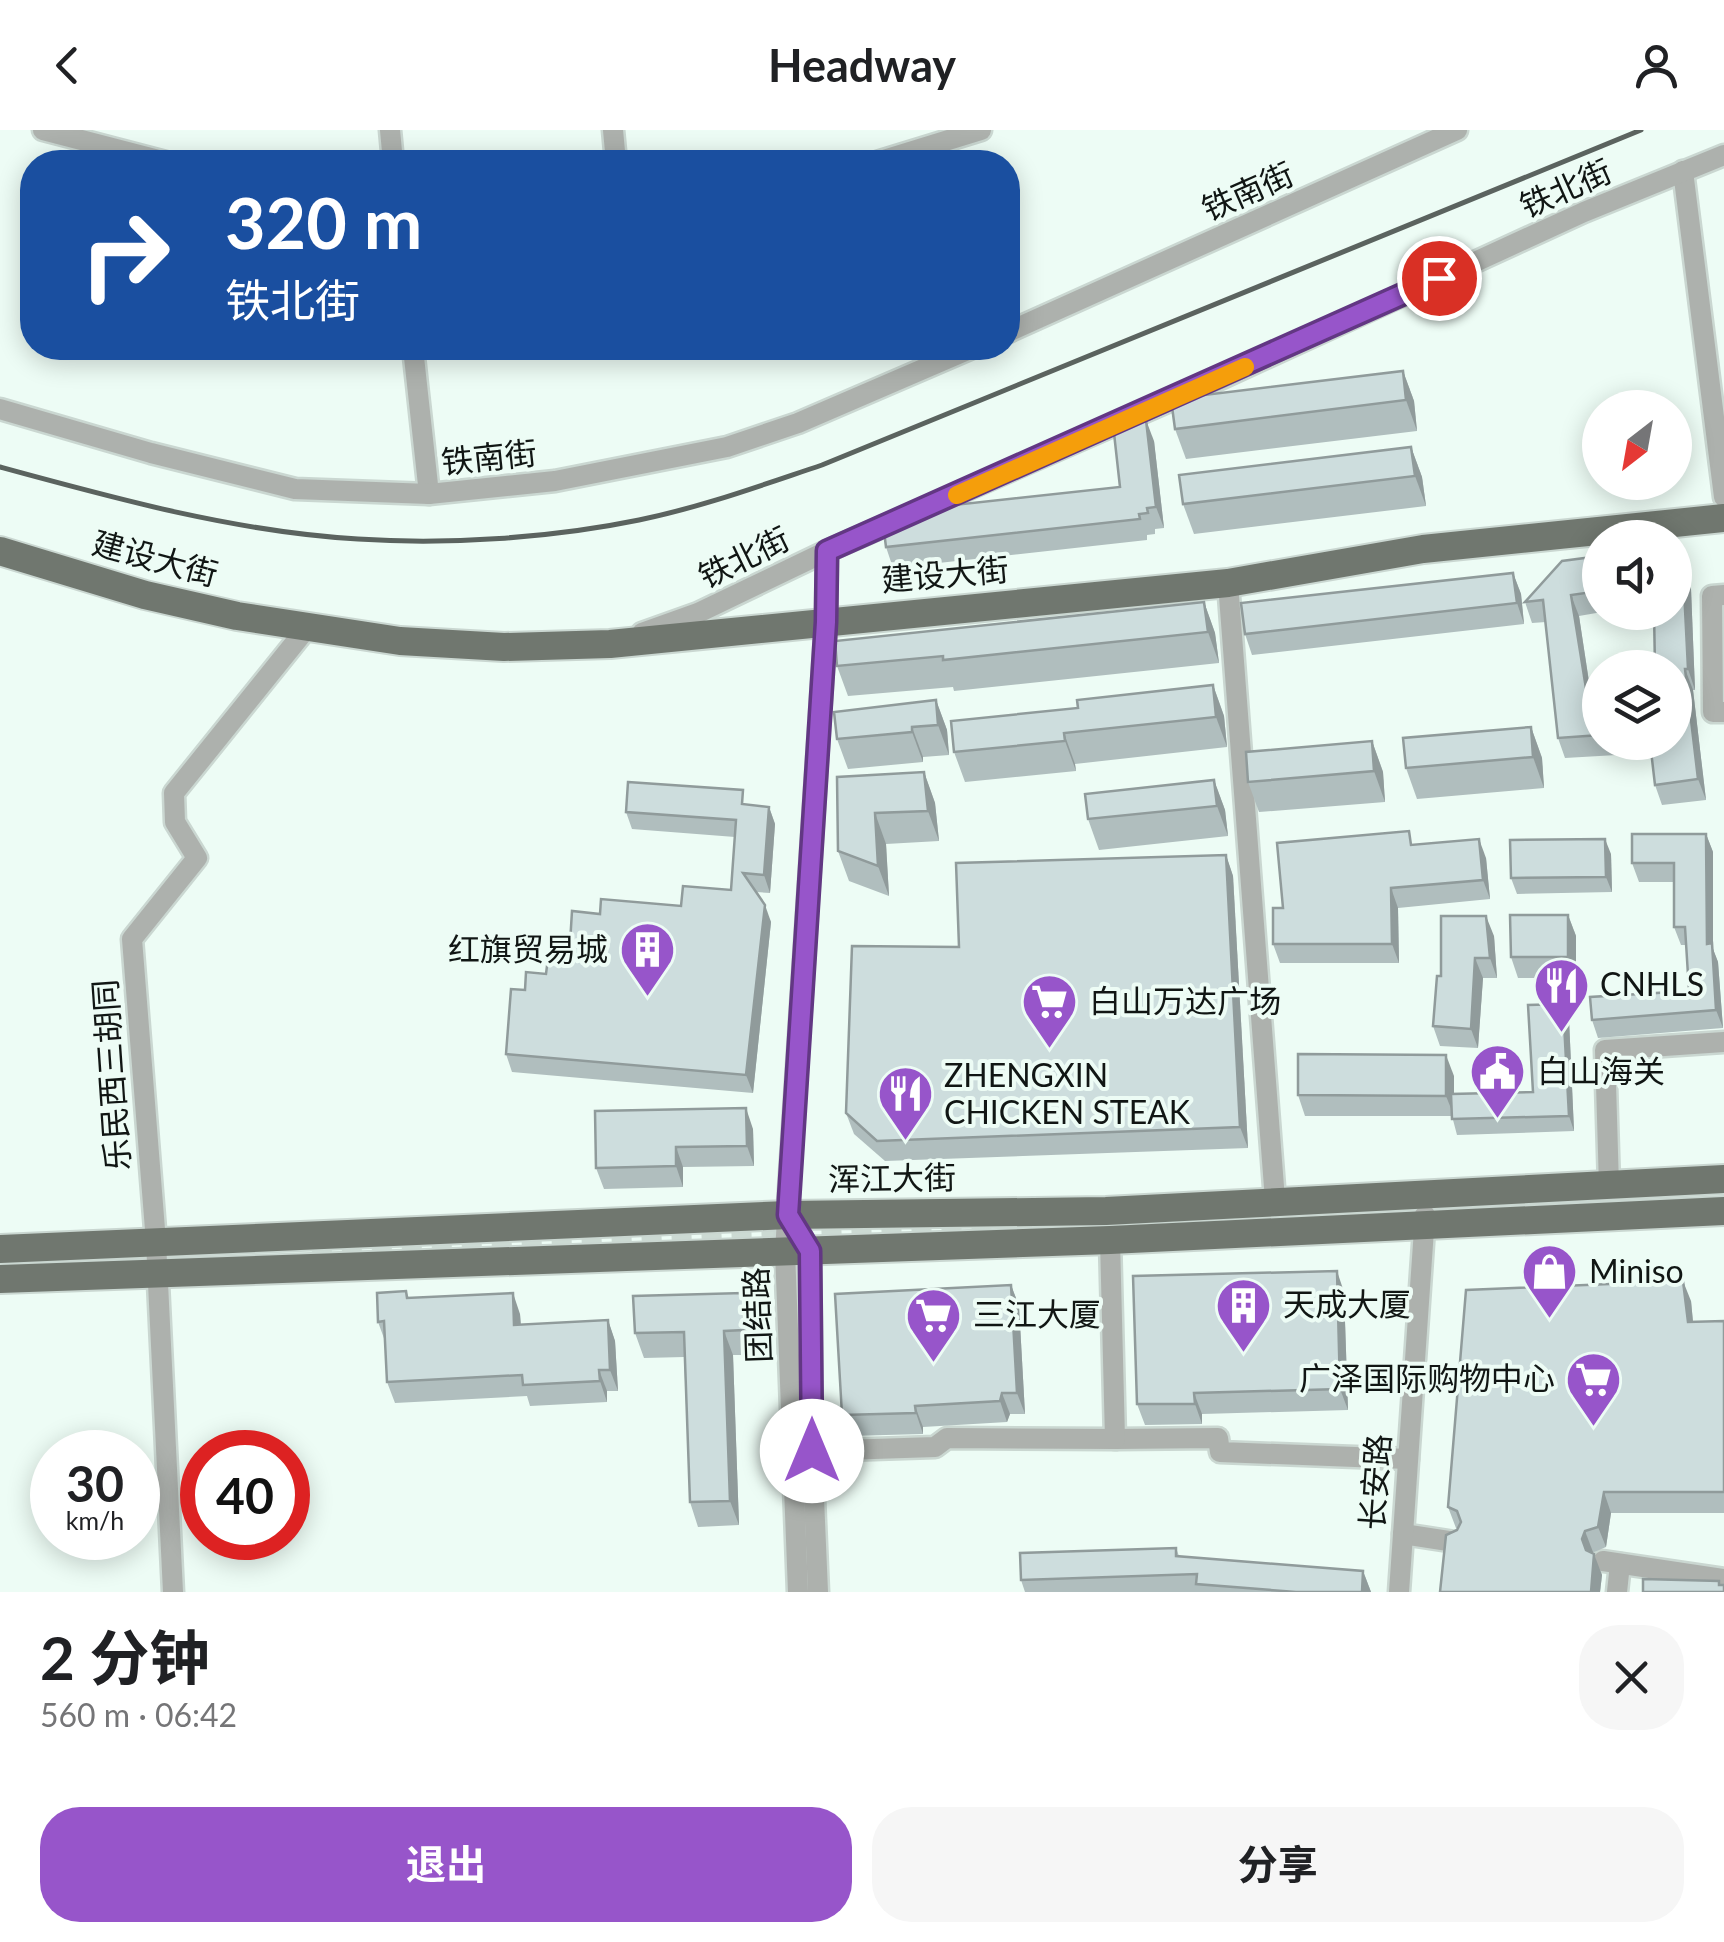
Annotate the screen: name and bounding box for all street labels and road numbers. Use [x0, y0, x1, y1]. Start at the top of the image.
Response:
street label: 铁北街 [1514, 150, 1617, 225]
street label: 铁南街 [1196, 153, 1299, 228]
street label: 铁南街 [439, 432, 539, 481]
street label: 铁北街 [692, 518, 795, 595]
street label: 建设大街 [89, 522, 222, 593]
street label: 建设大街 [879, 549, 1010, 599]
street label: 乐民西三胡同 [84, 978, 137, 1172]
street label: 浑江大街 [828, 1157, 956, 1198]
street label: 团结路 [735, 1266, 778, 1364]
street label: 长安路 [1352, 1433, 1397, 1531]

